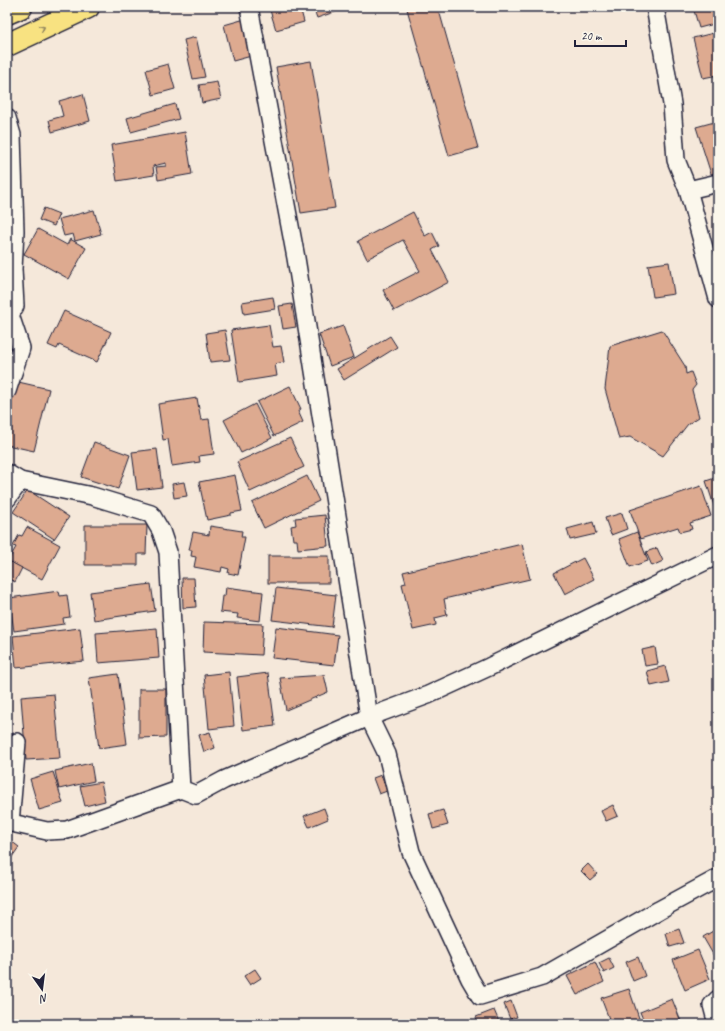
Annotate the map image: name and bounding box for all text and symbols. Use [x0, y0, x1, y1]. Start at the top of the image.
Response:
scale bar [575, 22, 626, 48]
one-way arrow [38, 25, 46, 33]
text: 20 m [581, 28, 603, 44]
north arrow [22, 969, 62, 1009]
text: N [37, 991, 49, 1007]

